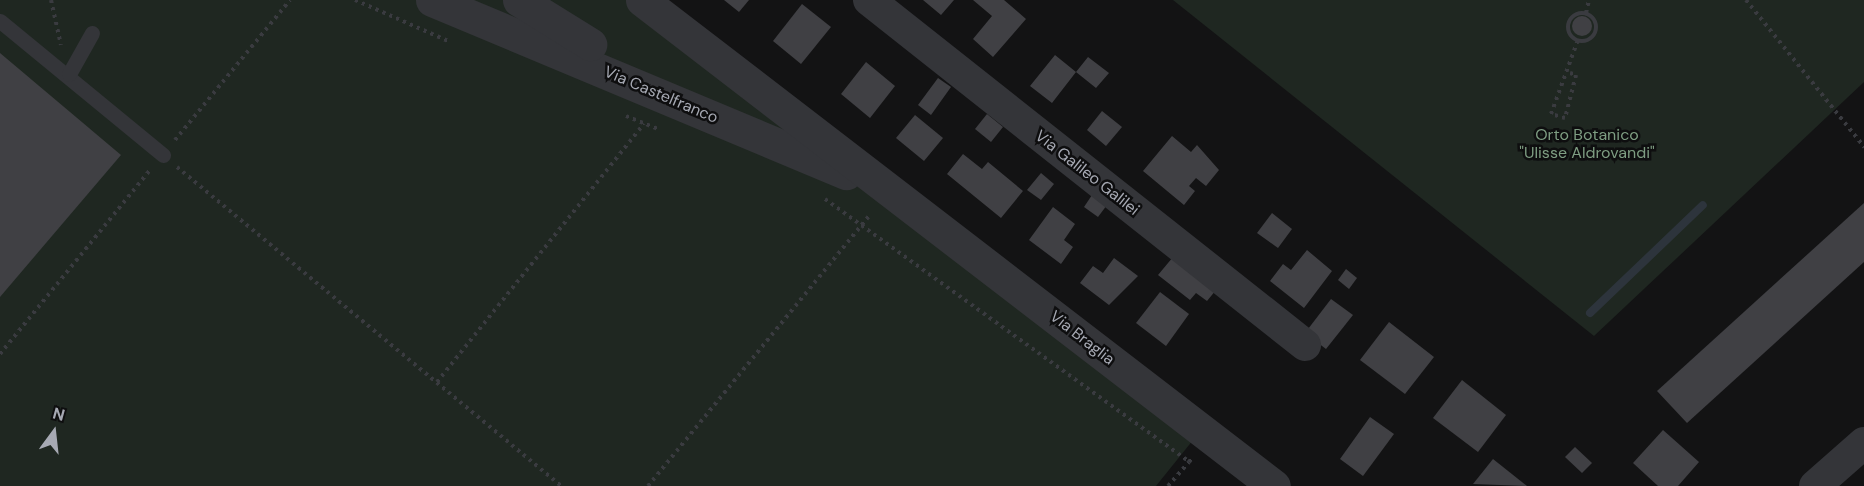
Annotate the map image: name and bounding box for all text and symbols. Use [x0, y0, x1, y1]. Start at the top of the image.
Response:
street label: Via Castelfranco [601, 62, 721, 128]
park label: Orto Botanico "Ulisse Aldrovandi" [1519, 125, 1655, 163]
street label: Via Galileo Galilei [1031, 126, 1143, 220]
street label: Via Braglia [1046, 307, 1118, 369]
north arrow [24, 402, 84, 462]
text: N [50, 402, 67, 426]

